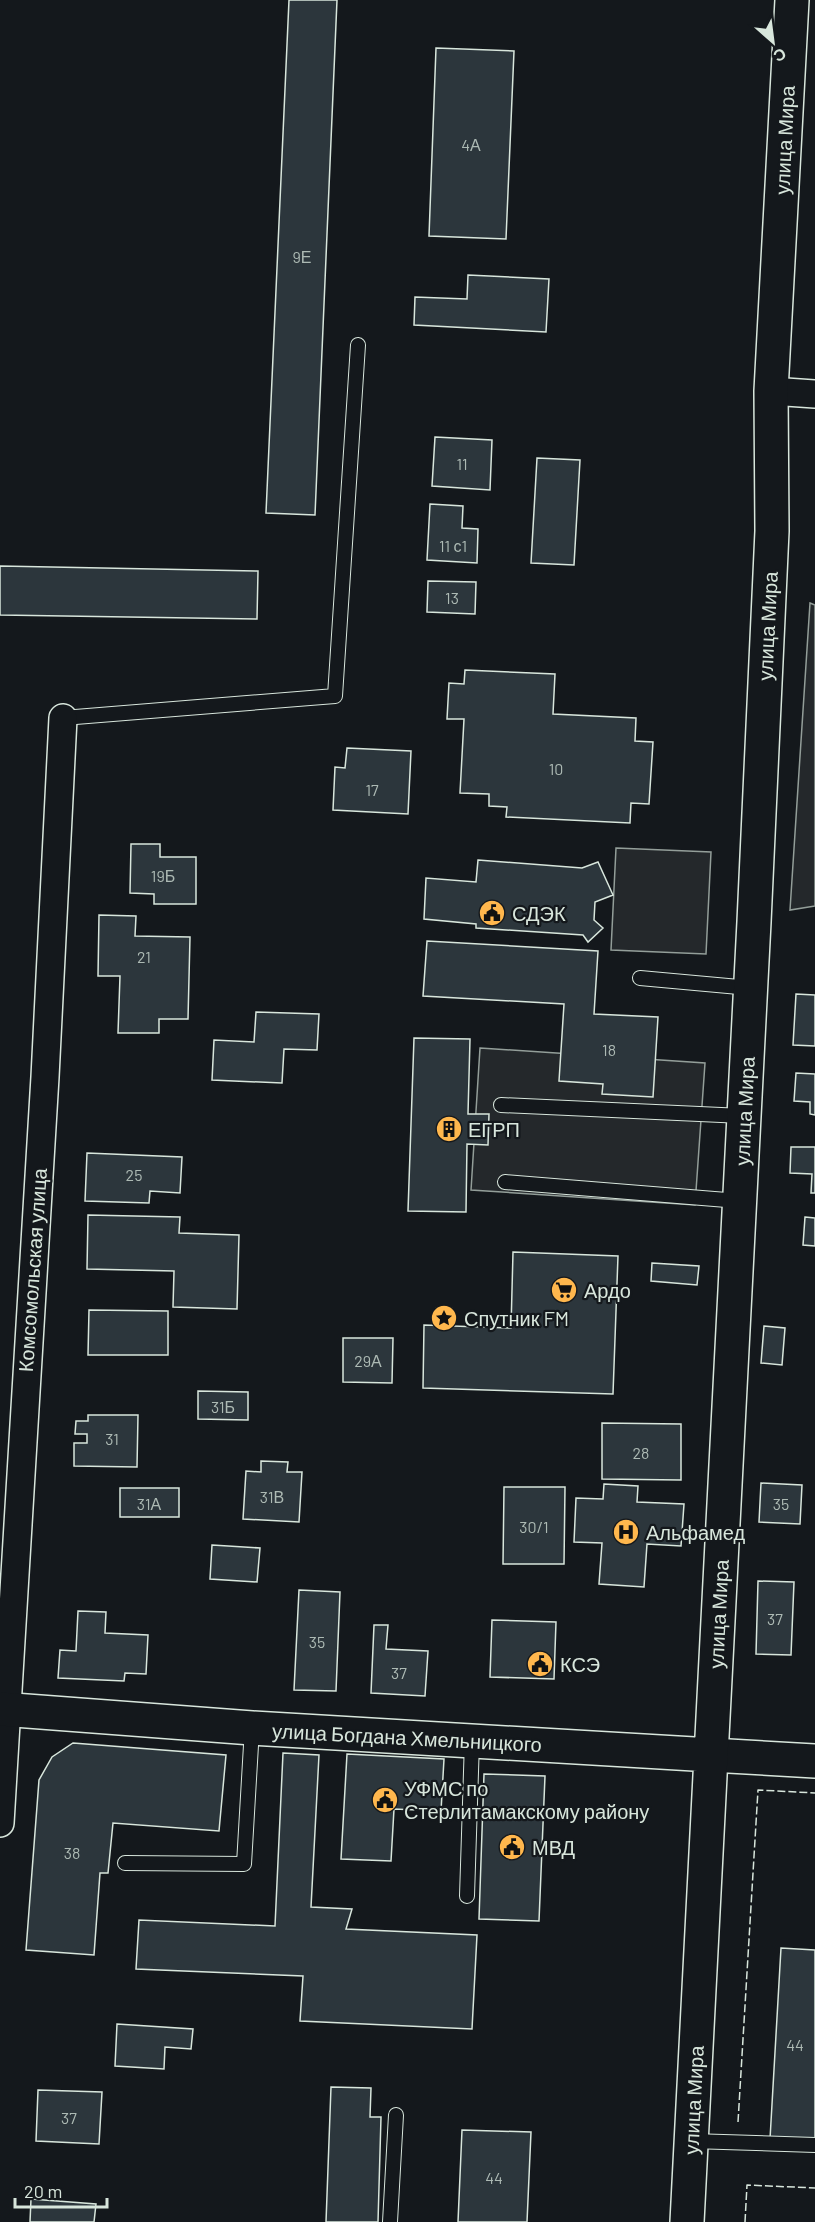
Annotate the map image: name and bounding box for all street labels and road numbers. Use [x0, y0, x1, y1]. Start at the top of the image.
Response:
street label: улица Мира [769, 84, 799, 195]
street label: улица Мира [752, 570, 782, 681]
street label: улица Мира [729, 1055, 759, 1166]
street label: Комсомольская улица [13, 1166, 51, 1373]
street label: улица Мира [703, 1558, 733, 1669]
street label: улица Богдана Хмельницкого [272, 1718, 542, 1756]
street label: улица Мира [678, 2044, 708, 2155]

